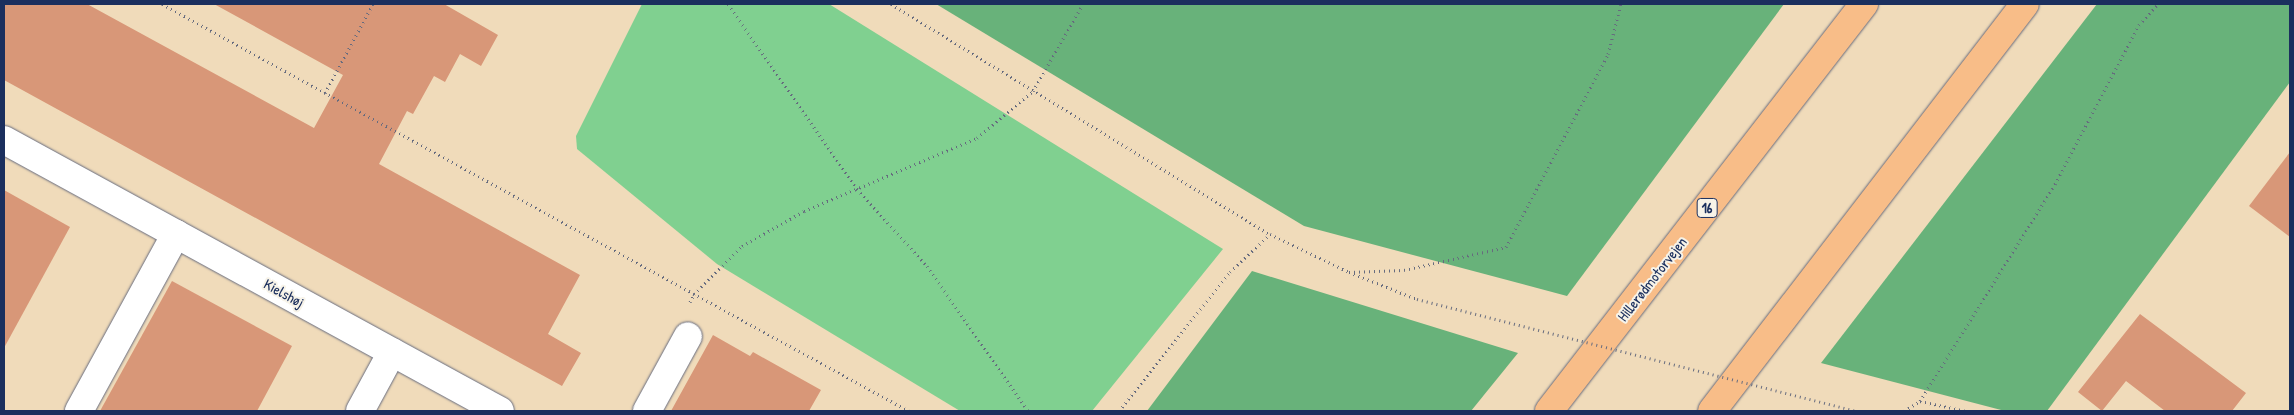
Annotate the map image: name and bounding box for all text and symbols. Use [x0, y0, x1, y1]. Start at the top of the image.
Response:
road number: 16 [1696, 197, 1718, 220]
street label: Hillerødmotorvejen [1613, 233, 1691, 325]
street label: Kielshøj [261, 275, 307, 311]

